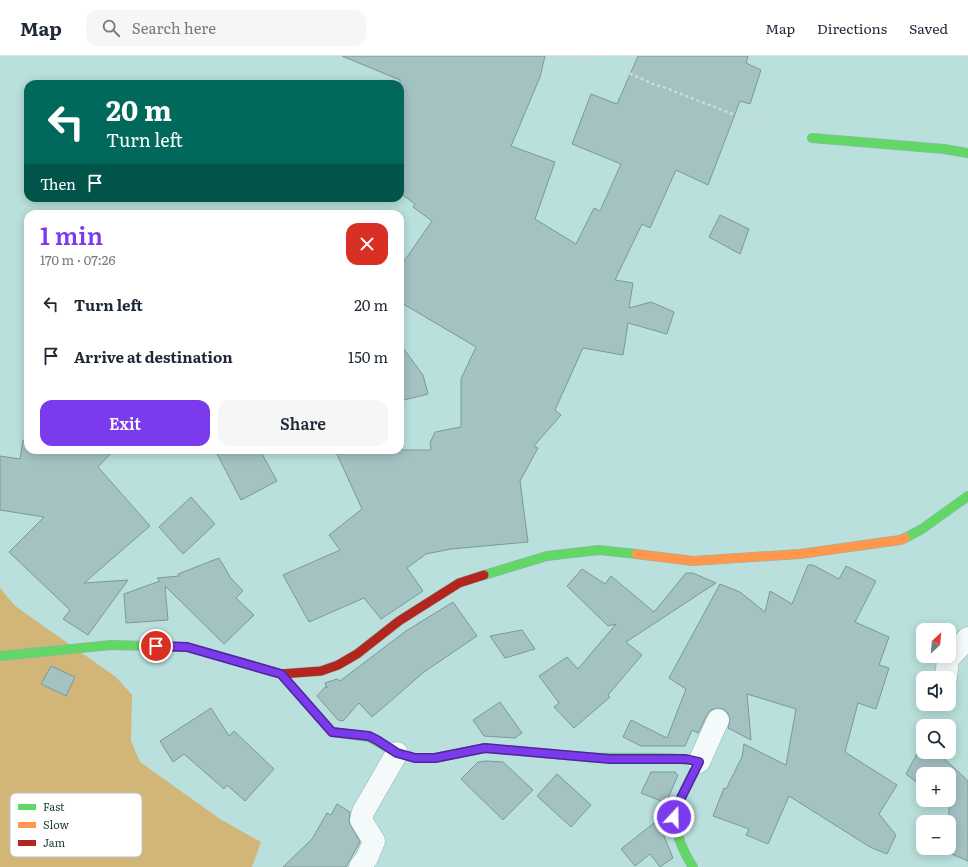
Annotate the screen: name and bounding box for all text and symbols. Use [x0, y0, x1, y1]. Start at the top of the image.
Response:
search box [86, 10, 366, 46]
text: Map [20, 14, 62, 42]
text: Search here [132, 16, 216, 39]
icon: search [100, 17, 122, 39]
text: Map [765, 18, 795, 38]
text: Directions [817, 18, 887, 38]
text: Saved [909, 18, 948, 38]
text: 20 m [106, 88, 172, 130]
icon: left [40, 96, 92, 148]
text: Turn left [106, 126, 183, 153]
text: Then [40, 172, 76, 195]
icon: arrive [84, 172, 106, 194]
text: 1 min [40, 217, 103, 252]
button: close [346, 223, 388, 265]
text: 170 m · 07:26 [40, 250, 115, 269]
icon: left [40, 293, 62, 315]
text: Turn left [74, 293, 143, 316]
text: 20 m [354, 293, 388, 316]
icon: arrive [40, 345, 62, 367]
text: Arrive at destination [74, 345, 233, 368]
text: 150 m [348, 345, 388, 368]
button: Exit [40, 400, 210, 446]
button: Share [218, 400, 388, 446]
north arrow [916, 623, 956, 663]
map controls [916, 623, 956, 855]
pin [139, 629, 173, 663]
icon: arrive [145, 635, 167, 657]
button: sound [916, 671, 956, 711]
button: search [916, 719, 956, 759]
button: + [916, 767, 956, 807]
legend [10, 793, 142, 857]
position arrow [653, 796, 695, 838]
text: Fast [43, 798, 65, 814]
button: − [916, 815, 956, 855]
text: Slow [43, 816, 69, 832]
text: Jam [43, 834, 66, 850]

